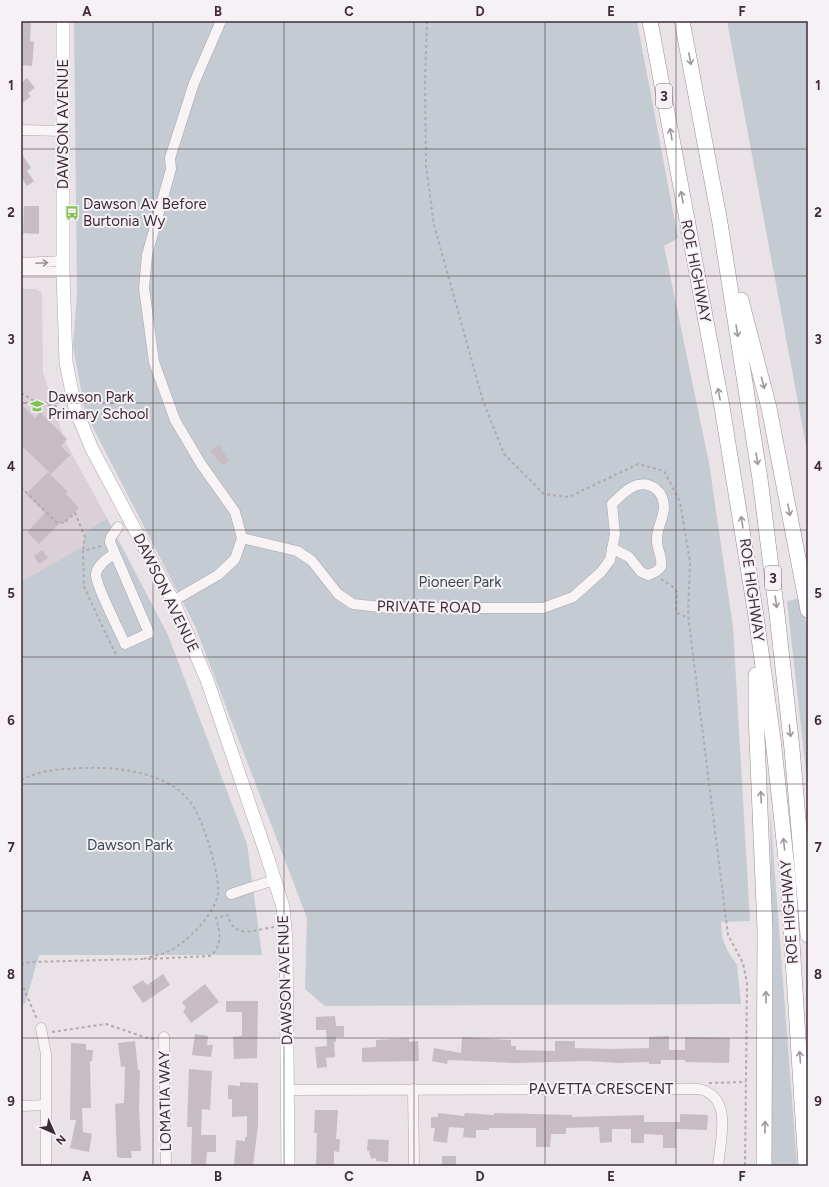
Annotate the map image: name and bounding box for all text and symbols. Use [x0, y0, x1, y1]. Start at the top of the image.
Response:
text: A [82, 4, 92, 19]
text: B [214, 4, 222, 19]
text: C [344, 4, 354, 19]
text: D [475, 4, 485, 19]
text: E [607, 4, 615, 19]
text: F [738, 4, 746, 19]
one-way arrow [686, 52, 694, 65]
street label: DAWSON AVENUE [54, 59, 72, 189]
text: 1 [8, 78, 14, 93]
text: 1 [815, 78, 821, 93]
road number: 3 [656, 84, 672, 108]
one-way arrow [666, 127, 674, 140]
one-way arrow [678, 191, 686, 204]
place label: Dawson Av Before Burtonia Wy [83, 195, 207, 230]
text: 2 [7, 205, 15, 220]
bus stop icon: Dawson Av Before Burtonia Wy [64, 205, 80, 221]
text: 2 [814, 205, 822, 220]
street label: ROE HIGHWAY [677, 218, 715, 324]
one-way arrow [35, 259, 48, 266]
one-way arrow [733, 324, 741, 337]
text: 3 [7, 332, 15, 347]
text: 3 [814, 332, 822, 347]
one-way arrow [759, 376, 767, 389]
place label: Dawson Park Primary School [48, 388, 149, 423]
one-way arrow [715, 388, 723, 401]
school or university icon: Dawson Park Primary School [29, 398, 45, 414]
one-way arrow [753, 452, 761, 465]
text: 4 [7, 459, 15, 474]
text: 4 [814, 459, 822, 474]
one-way arrow [786, 503, 794, 516]
one-way arrow [738, 516, 746, 529]
street label: DAWSON AVENUE [129, 530, 203, 656]
street label: ROE HIGHWAY [736, 537, 768, 643]
road number: 3 [765, 566, 781, 590]
park label: Pioneer Park [419, 573, 502, 591]
text: 5 [7, 586, 15, 601]
text: 5 [814, 586, 822, 601]
one-way arrow [772, 595, 780, 608]
street label: PRIVATE ROAD [377, 597, 481, 617]
text: 6 [7, 713, 15, 728]
text: 6 [814, 713, 822, 728]
one-way arrow [786, 724, 794, 737]
one-way arrow [757, 791, 764, 804]
park label: Dawson Park [87, 836, 174, 854]
one-way arrow [780, 838, 788, 851]
text: 7 [7, 840, 15, 855]
text: 7 [814, 840, 822, 855]
street label: ROE HIGHWAY [776, 859, 802, 965]
street label: DAWSON AVENUE [274, 915, 296, 1045]
text: 8 [7, 967, 15, 982]
text: 8 [814, 967, 822, 982]
one-way arrow [762, 991, 770, 1004]
street label: LOMATIA WAY [155, 1050, 175, 1152]
one-way arrow [797, 1051, 804, 1064]
street label: PAVETTA CRESCENT [529, 1080, 674, 1098]
text: 9 [7, 1094, 15, 1109]
text: 9 [814, 1094, 822, 1109]
north arrow [34, 1113, 74, 1153]
one-way arrow [761, 1121, 769, 1134]
text: N [53, 1132, 68, 1147]
text: A [82, 1169, 92, 1184]
text: B [214, 1169, 222, 1184]
text: C [344, 1169, 354, 1184]
text: D [475, 1169, 485, 1184]
text: E [607, 1169, 615, 1184]
text: F [738, 1169, 746, 1184]

